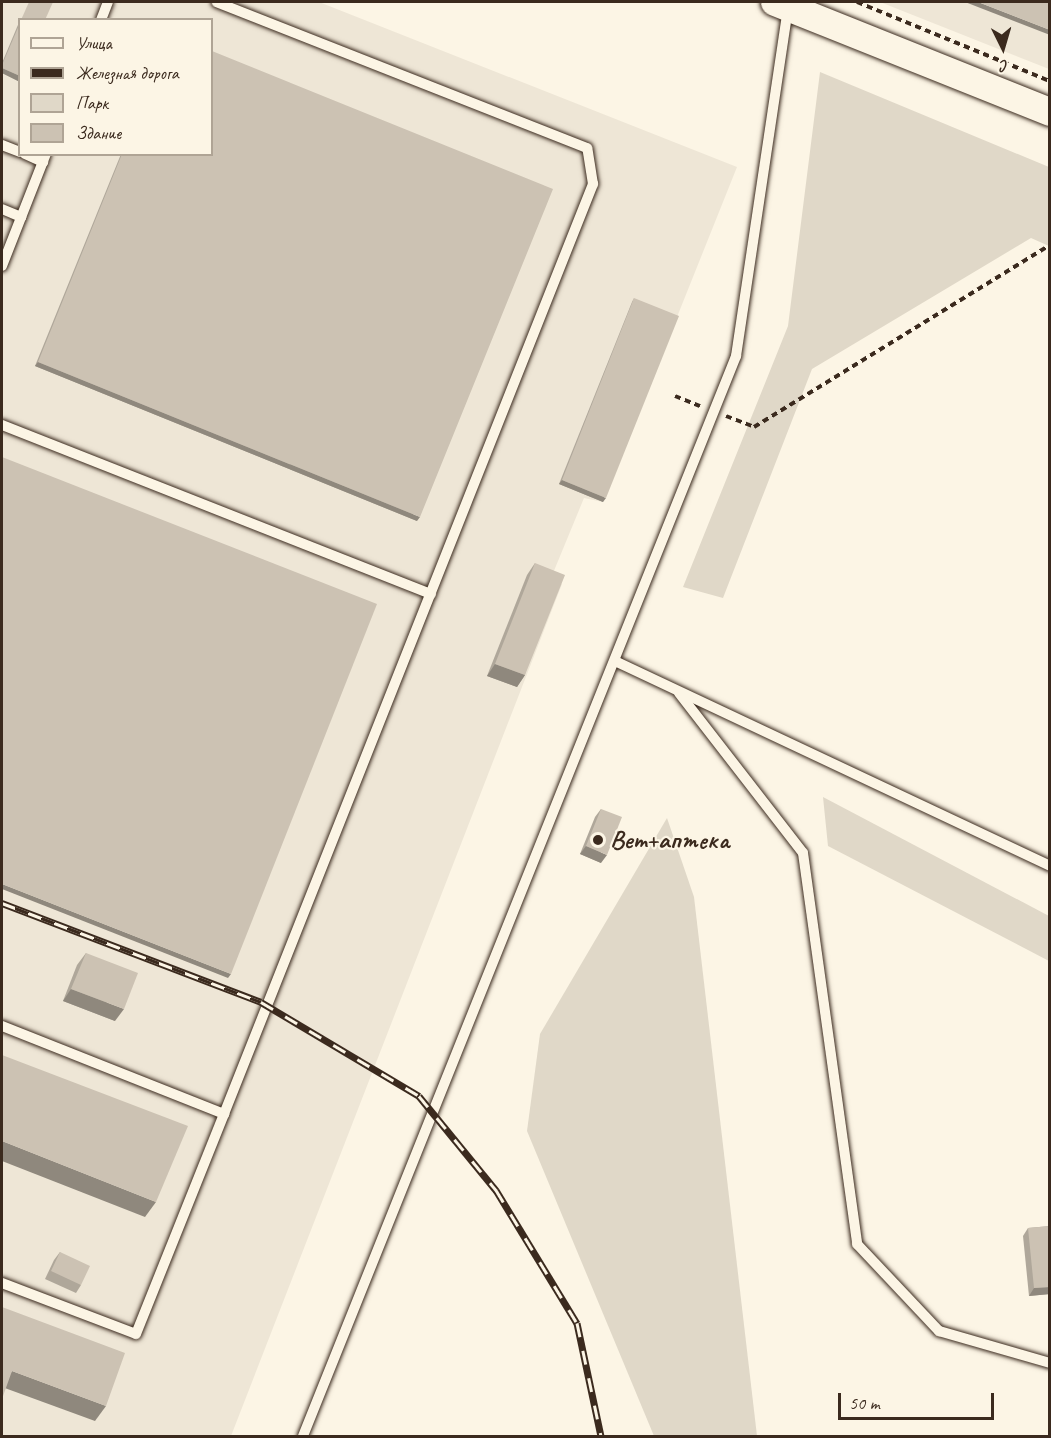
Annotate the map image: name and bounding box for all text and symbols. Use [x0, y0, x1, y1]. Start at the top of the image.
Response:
legend [18, 18, 213, 156]
north arrow [973, 18, 1033, 78]
text: Улица [76, 32, 112, 54]
text: С [1000, 56, 1009, 76]
text: Железная дорога [76, 62, 179, 84]
text: Парк [76, 92, 108, 114]
text: Здание [76, 122, 121, 144]
place label: Вет+аптека [610, 824, 729, 856]
marker: Вет+аптека [591, 833, 605, 847]
scale bar [841, 1381, 997, 1419]
text: 50 m [849, 1392, 880, 1414]

